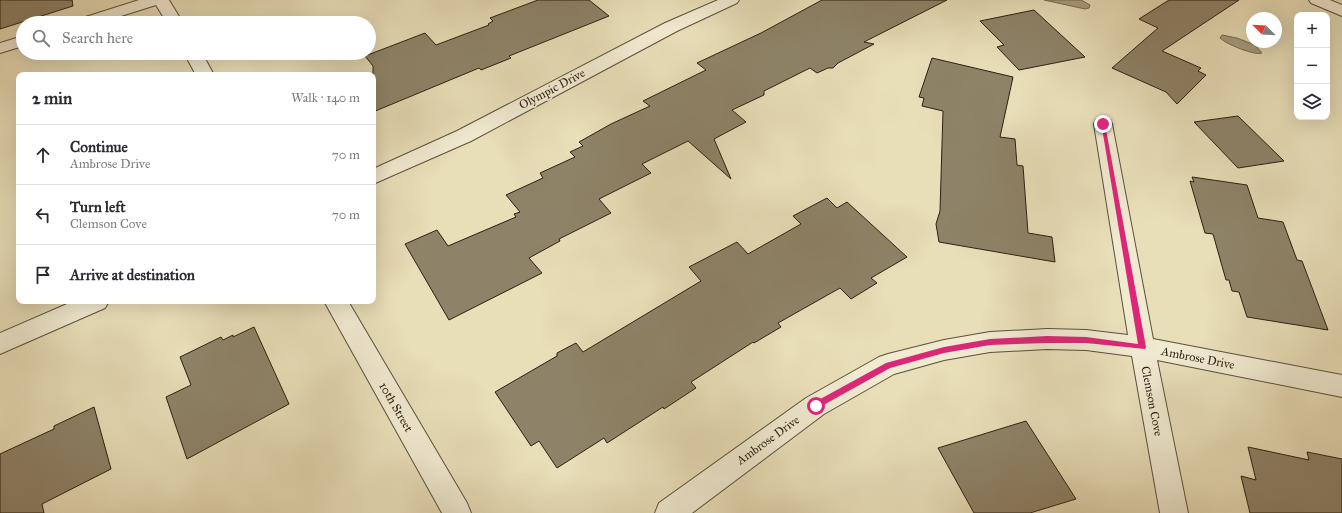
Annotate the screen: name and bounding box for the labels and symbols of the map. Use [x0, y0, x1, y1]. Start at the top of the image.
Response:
north arrow [1246, 12, 1282, 48]
street label: Olympic Drive [517, 66, 587, 112]
route end [1094, 115, 1112, 133]
street label: Ambrose Drive [1159, 344, 1236, 372]
street label: Clemson Cove [1138, 365, 1166, 437]
street label: 10th Street [376, 380, 416, 435]
route start [807, 397, 825, 415]
street label: Ambrose Drive [733, 413, 802, 468]

